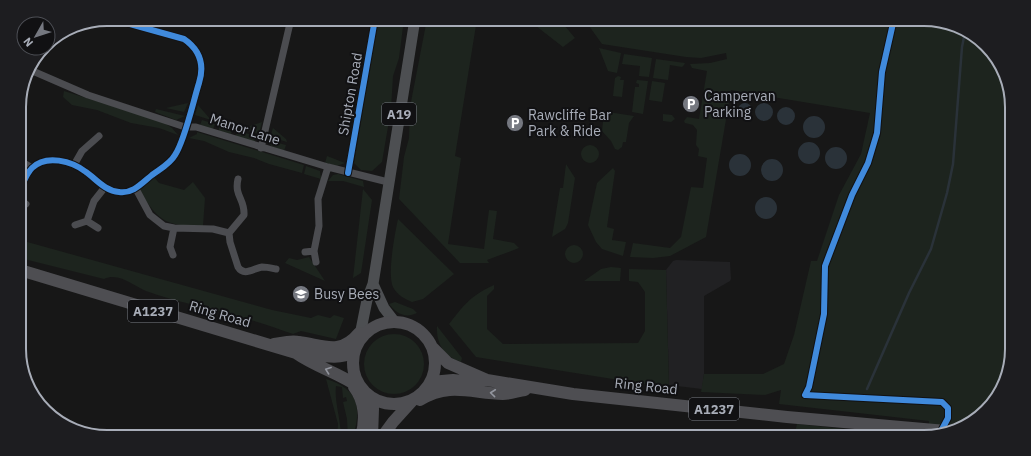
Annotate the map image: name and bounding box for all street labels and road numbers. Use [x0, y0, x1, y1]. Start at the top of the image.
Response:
street label: Shipton Road [334, 51, 366, 137]
road number: A19 [382, 103, 416, 125]
street label: Manor Lane [207, 109, 283, 149]
street label: Ring Road [187, 297, 253, 331]
road number: A1237 [128, 300, 178, 322]
street label: Ring Road [614, 374, 678, 398]
road number: A1237 [689, 398, 739, 420]

